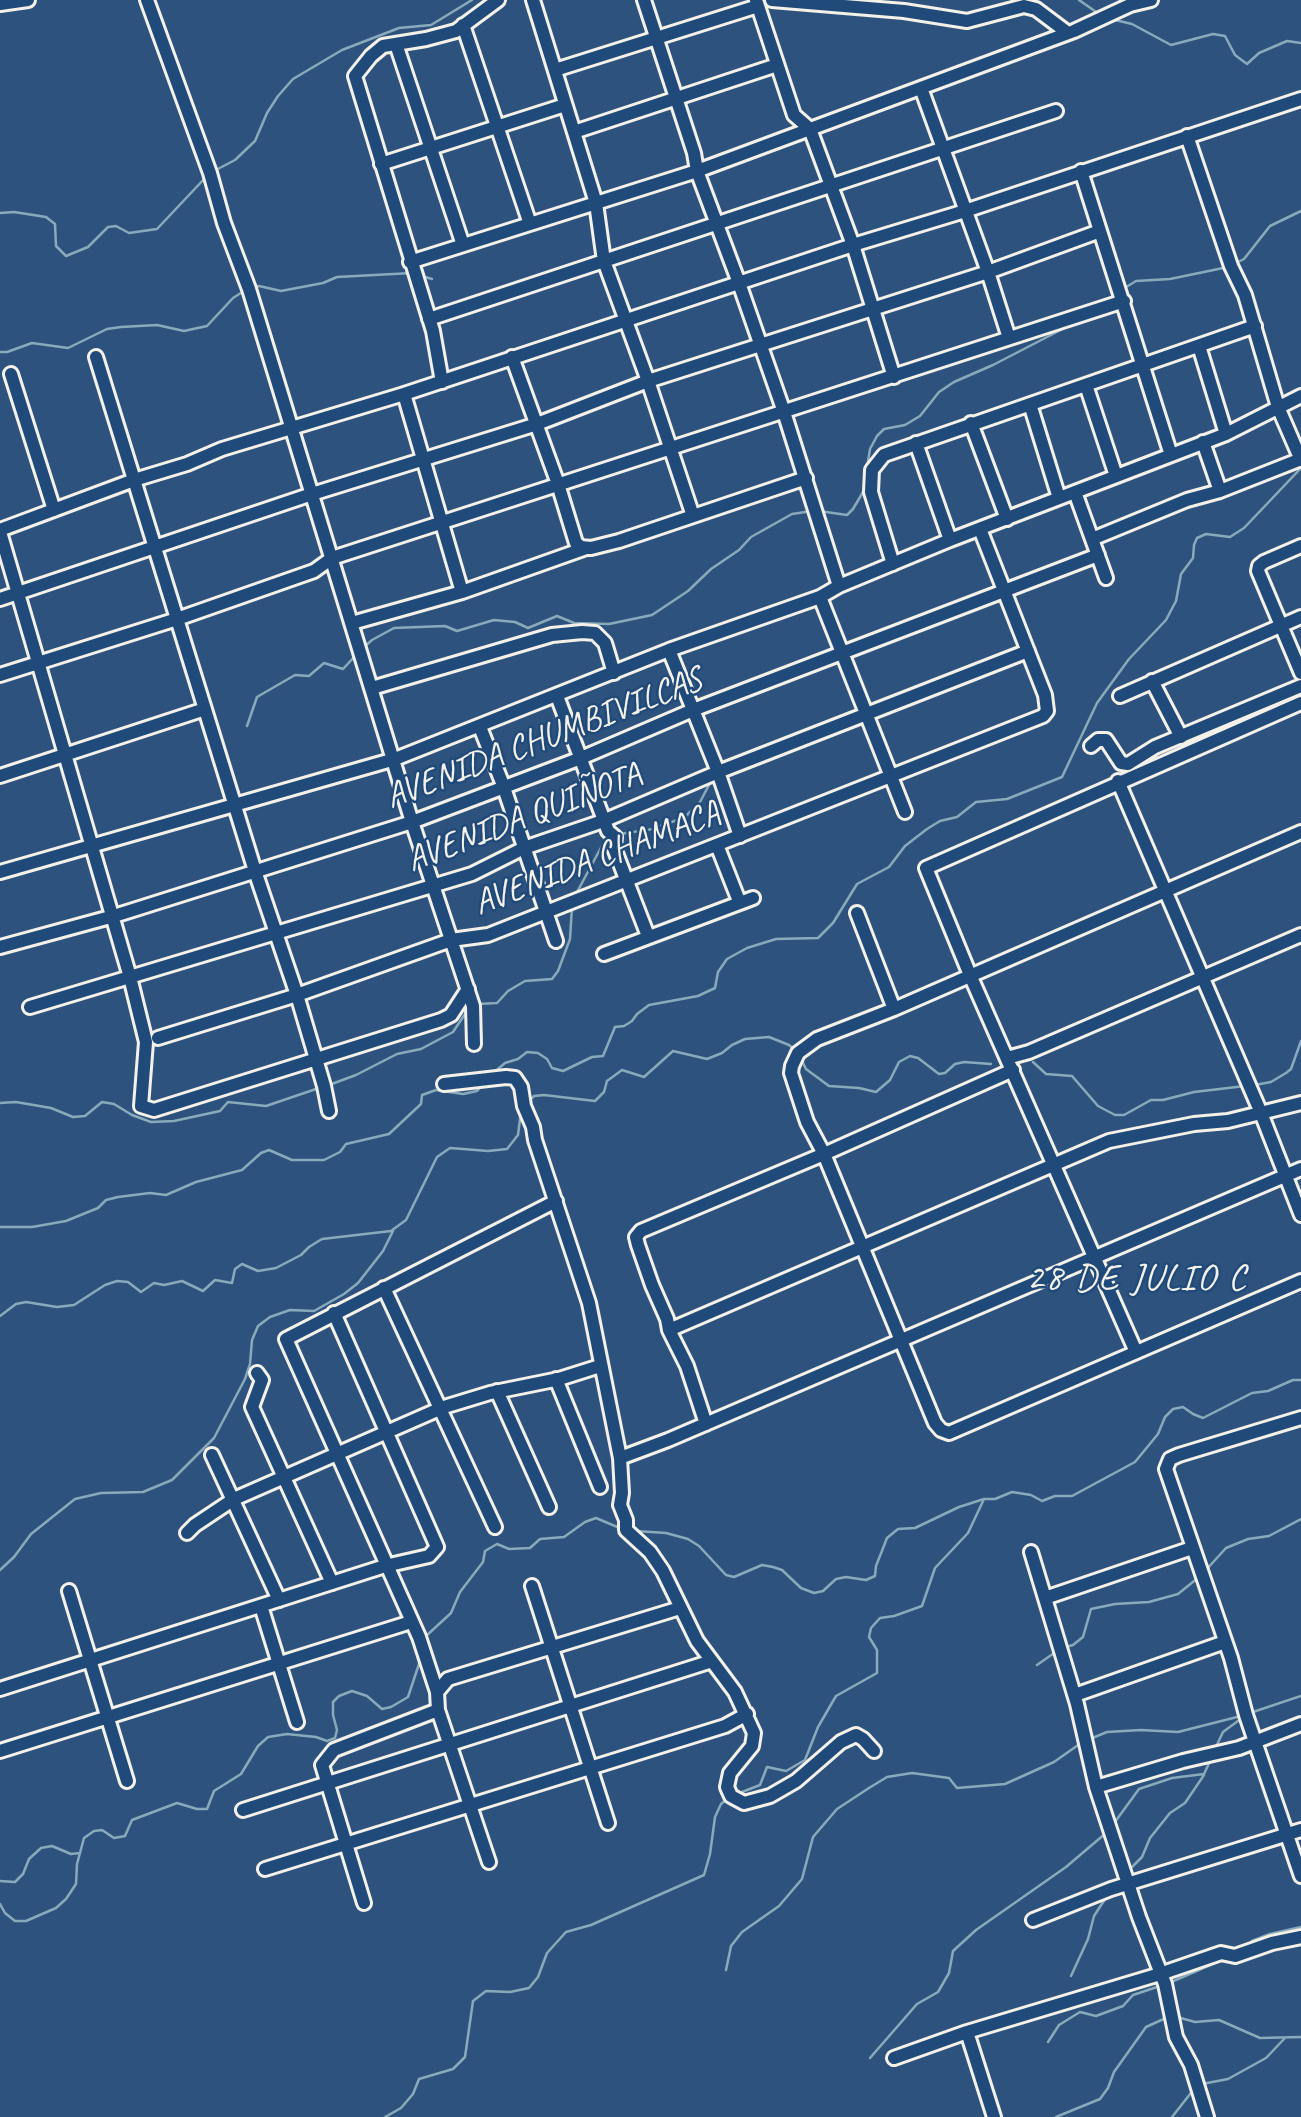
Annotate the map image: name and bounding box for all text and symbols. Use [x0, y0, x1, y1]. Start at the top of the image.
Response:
street label: AVENIDA CHUMBIVILCAS [380, 659, 708, 819]
street label: AVENIDA QUIÑOTA [401, 754, 647, 882]
street label: AVENIDA CHAMACA [468, 793, 726, 925]
district label: 28 DE JULIO C [1027, 1257, 1247, 1301]

